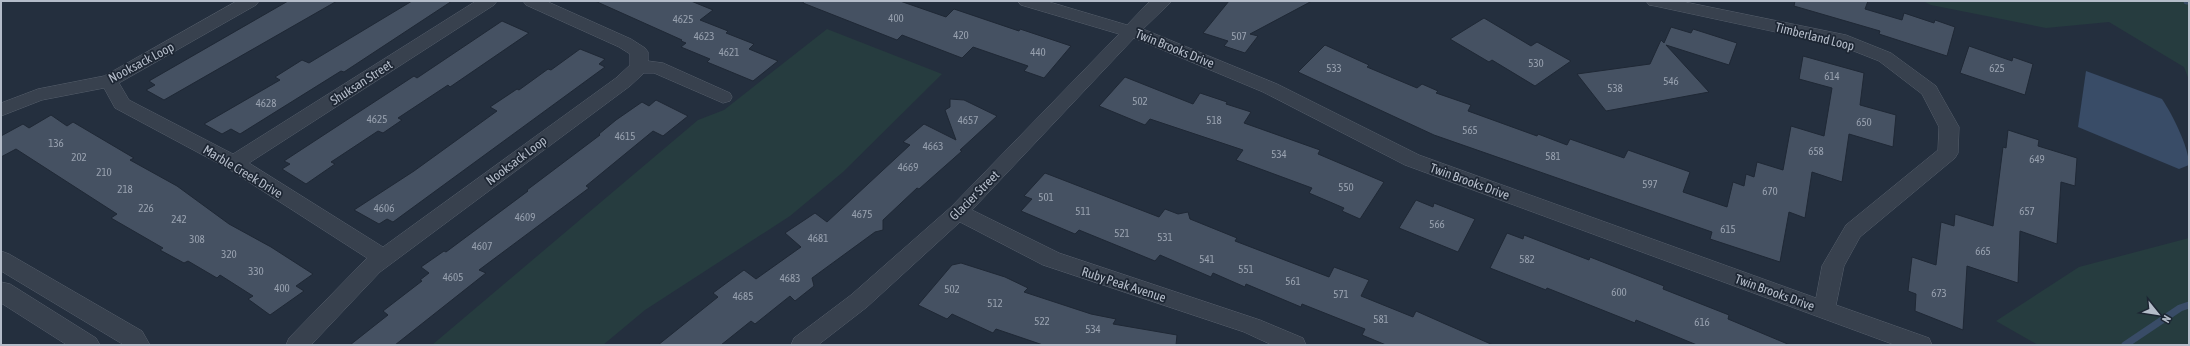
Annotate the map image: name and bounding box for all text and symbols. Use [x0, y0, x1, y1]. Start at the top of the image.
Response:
house number: 400 [888, 12, 904, 24]
house number: 4625 [673, 13, 693, 25]
street label: Timberland Loop [1774, 19, 1856, 54]
street label: Twin Brooks Drive [1133, 26, 1216, 71]
house number: 420 [953, 29, 969, 41]
house number: 4623 [694, 30, 714, 42]
house number: 507 [1231, 30, 1247, 42]
street label: Nooksack Loop [106, 39, 177, 86]
house number: 4621 [719, 46, 739, 58]
house number: 440 [1030, 46, 1046, 58]
street label: Shuksan Street [327, 57, 395, 108]
house number: 530 [1528, 57, 1544, 69]
house number: 533 [1326, 62, 1342, 74]
house number: 625 [1989, 62, 2005, 74]
house number: 614 [1824, 70, 1840, 82]
house number: 546 [1663, 75, 1679, 87]
house number: 538 [1607, 82, 1623, 94]
house number: 502 [1132, 95, 1148, 107]
house number: 4628 [256, 97, 276, 109]
house number: 4625 [367, 113, 387, 125]
house number: 4657 [958, 114, 978, 126]
house number: 518 [1206, 114, 1222, 126]
house number: 650 [1856, 116, 1872, 128]
house number: 565 [1462, 124, 1478, 136]
house number: 4615 [615, 130, 635, 142]
street label: Nooksack Loop [483, 133, 550, 188]
house number: 136 [48, 137, 64, 149]
house number: 4663 [923, 140, 943, 152]
street label: Marble Creek Drive [200, 142, 285, 201]
house number: 658 [1808, 145, 1824, 157]
house number: 534 [1271, 148, 1287, 160]
house number: 581 [1545, 150, 1561, 162]
house number: 202 [71, 151, 87, 163]
house number: 649 [2029, 153, 2045, 165]
street label: Twin Brooks Drive [1428, 160, 1512, 203]
house number: 4669 [898, 161, 918, 173]
house number: 210 [96, 166, 112, 178]
street label: Glacier Street [946, 167, 1003, 223]
house number: 597 [1642, 178, 1658, 190]
house number: 550 [1338, 181, 1354, 193]
house number: 218 [117, 183, 133, 195]
house number: 670 [1762, 185, 1778, 197]
house number: 501 [1038, 191, 1054, 203]
house number: 226 [138, 202, 154, 214]
house number: 4606 [374, 202, 394, 214]
house number: 511 [1075, 205, 1091, 217]
house number: 657 [2019, 205, 2035, 217]
house number: 4675 [852, 208, 872, 220]
house number: 4609 [515, 211, 535, 223]
house number: 242 [171, 213, 187, 225]
house number: 566 [1429, 218, 1445, 230]
house number: 615 [1720, 223, 1736, 235]
house number: 521 [1114, 227, 1130, 239]
house number: 531 [1157, 231, 1173, 243]
house number: 4681 [808, 232, 828, 244]
house number: 308 [189, 233, 205, 245]
house number: 4607 [472, 240, 492, 252]
house number: 665 [1975, 245, 1991, 257]
house number: 320 [221, 248, 237, 260]
house number: 541 [1199, 253, 1215, 265]
house number: 582 [1519, 253, 1535, 265]
house number: 551 [1238, 263, 1254, 275]
street label: Ruby Peak Avenue [1080, 264, 1168, 305]
house number: 330 [248, 265, 264, 277]
house number: 4605 [443, 271, 463, 283]
street label: Twin Brooks Drive [1733, 271, 1817, 314]
house number: 4683 [780, 272, 800, 284]
house number: 561 [1285, 275, 1301, 287]
house number: 400 [274, 282, 290, 294]
house number: 502 [944, 283, 960, 295]
house number: 600 [1611, 286, 1627, 298]
house number: 673 [1931, 287, 1947, 299]
house number: 571 [1333, 288, 1349, 300]
house number: 4685 [733, 290, 753, 302]
north arrow [2138, 294, 2178, 334]
house number: 512 [987, 297, 1003, 309]
house number: 581 [1373, 313, 1389, 325]
text: N [2160, 313, 2173, 325]
house number: 522 [1034, 315, 1050, 327]
house number: 616 [1694, 316, 1710, 328]
house number: 534 [1085, 323, 1101, 335]

